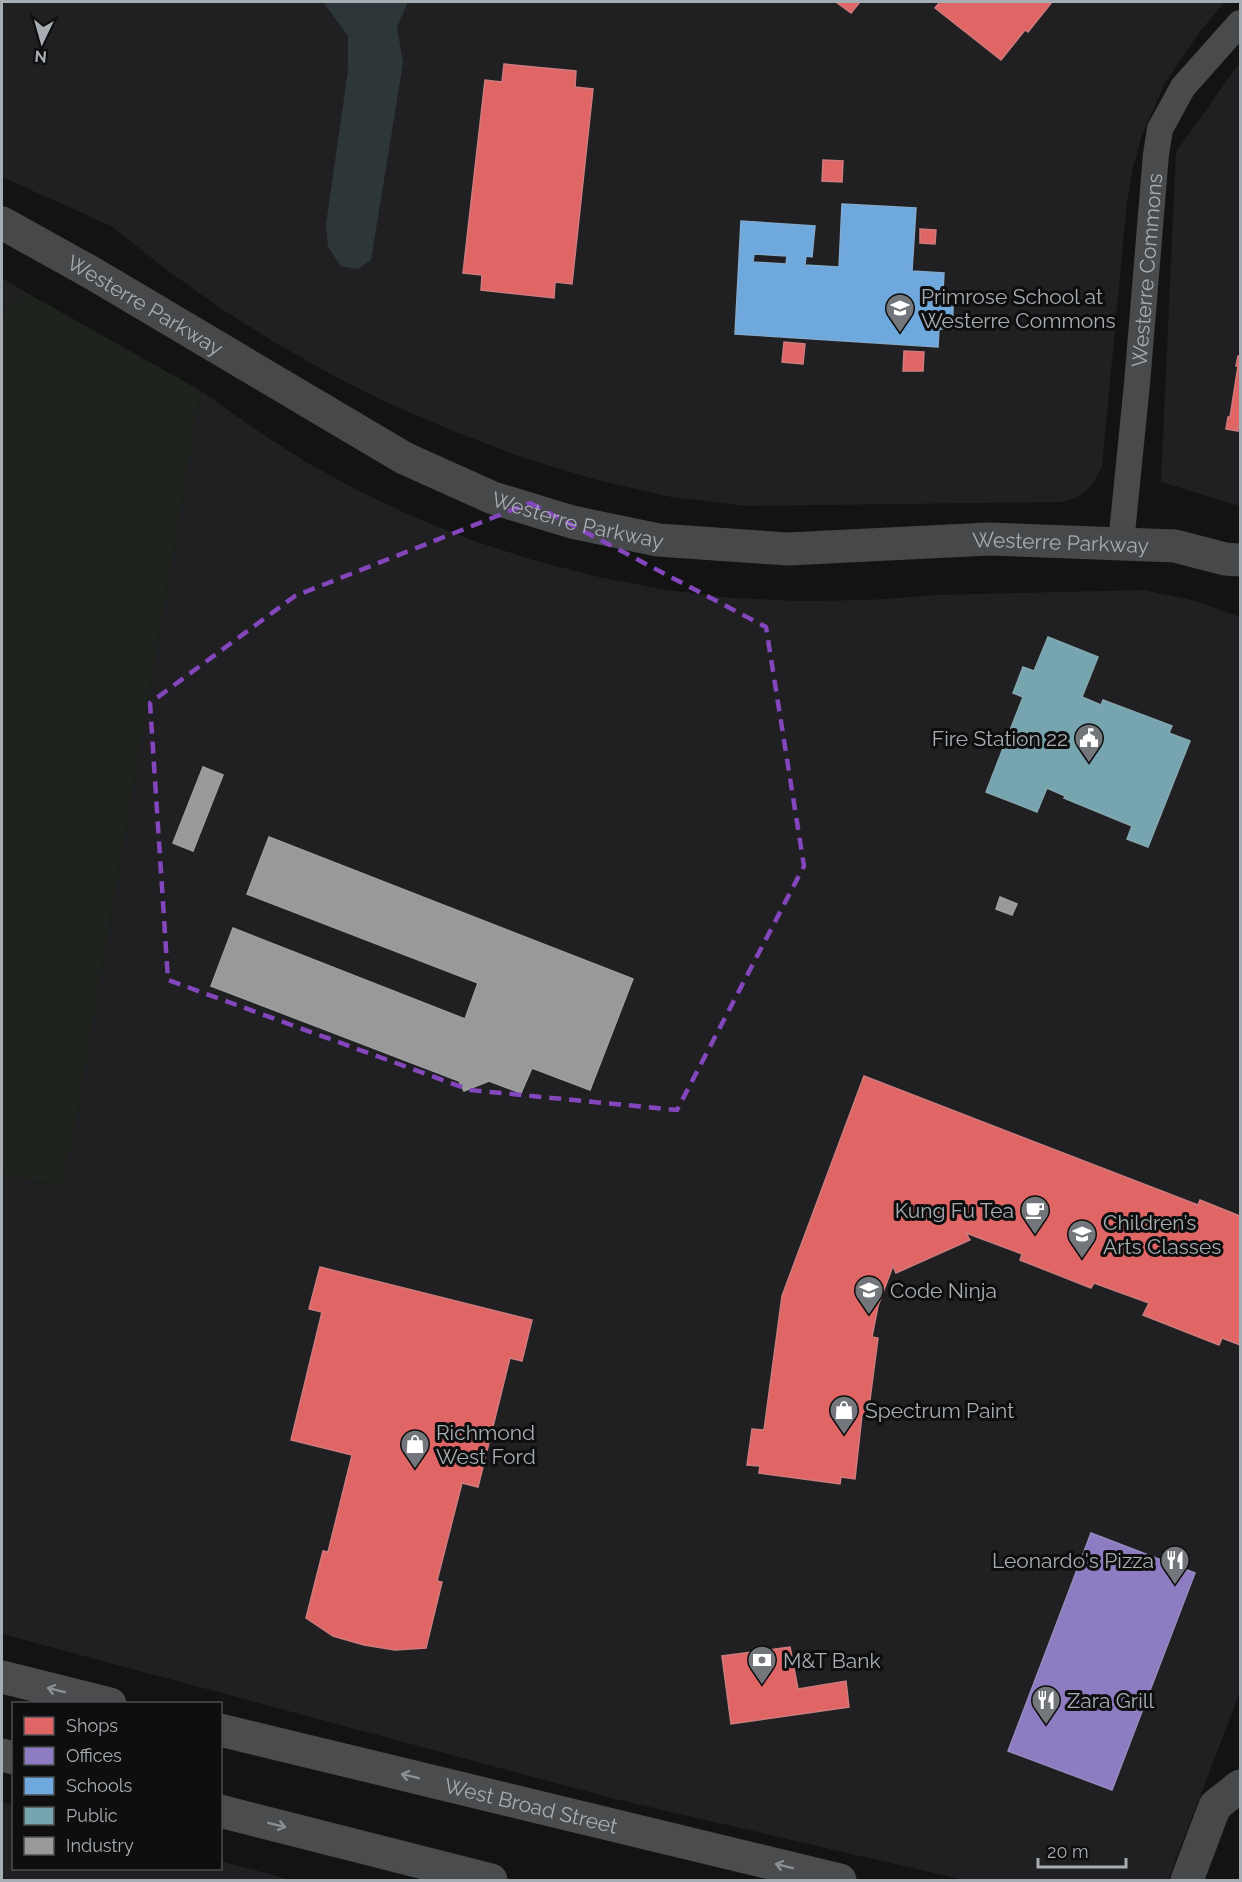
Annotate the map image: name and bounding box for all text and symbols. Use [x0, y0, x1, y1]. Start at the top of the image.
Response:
north arrow [12, 12, 72, 72]
text: N [34, 46, 48, 66]
street label: Westerre Commons [1126, 172, 1167, 368]
street label: Westerre Parkway [63, 249, 228, 360]
place label: Primrose School at Westerre Commons [921, 284, 1116, 333]
school or university icon: Primrose School at Westerre Commons [884, 292, 916, 334]
street label: Westerre Parkway [489, 486, 666, 553]
street label: Westerre Parkway [972, 526, 1149, 558]
public building icon: Fire Station 22 [1073, 722, 1105, 764]
place label: Fire Station 22 [932, 726, 1068, 751]
cafe icon: Kung Fu Tea [1019, 1194, 1051, 1236]
place label: Kung Fu Tea [895, 1198, 1014, 1223]
place label: Children’s Arts Classes [1103, 1210, 1221, 1259]
school or university icon: Children’s Arts Classes [1066, 1218, 1098, 1260]
school or university icon: Code Ninja [853, 1274, 885, 1316]
place label: Code Ninja [890, 1278, 997, 1303]
shop icon: Spectrum Paint [828, 1394, 860, 1436]
place label: Spectrum Paint [865, 1398, 1014, 1423]
place label: Richmond West Ford [436, 1420, 536, 1469]
shop icon: Richmond West Ford [399, 1428, 431, 1470]
restaurant icon: Leonardo's Pizza [1159, 1544, 1191, 1586]
place label: Leonardo's Pizza [992, 1548, 1154, 1573]
bank icon: M&T Bank [746, 1644, 778, 1686]
place label: M&T Bank [783, 1648, 881, 1673]
one-way arrow [47, 1684, 66, 1696]
restaurant icon: Zara Grill [1030, 1684, 1062, 1726]
place label: Zara Grill [1067, 1688, 1154, 1713]
legend [12, 1702, 222, 1870]
text: Shops [66, 1715, 118, 1736]
text: Offices [66, 1745, 122, 1766]
one-way arrow [401, 1769, 420, 1781]
street label: West Broad Street [442, 1772, 620, 1838]
text: Schools [66, 1775, 133, 1796]
text: Public [66, 1805, 118, 1826]
one-way arrow [267, 1820, 286, 1832]
scale bar [1038, 1831, 1126, 1869]
text: Industry [66, 1835, 134, 1856]
text: 20 m [1047, 1841, 1089, 1862]
one-way arrow [774, 1860, 793, 1872]

